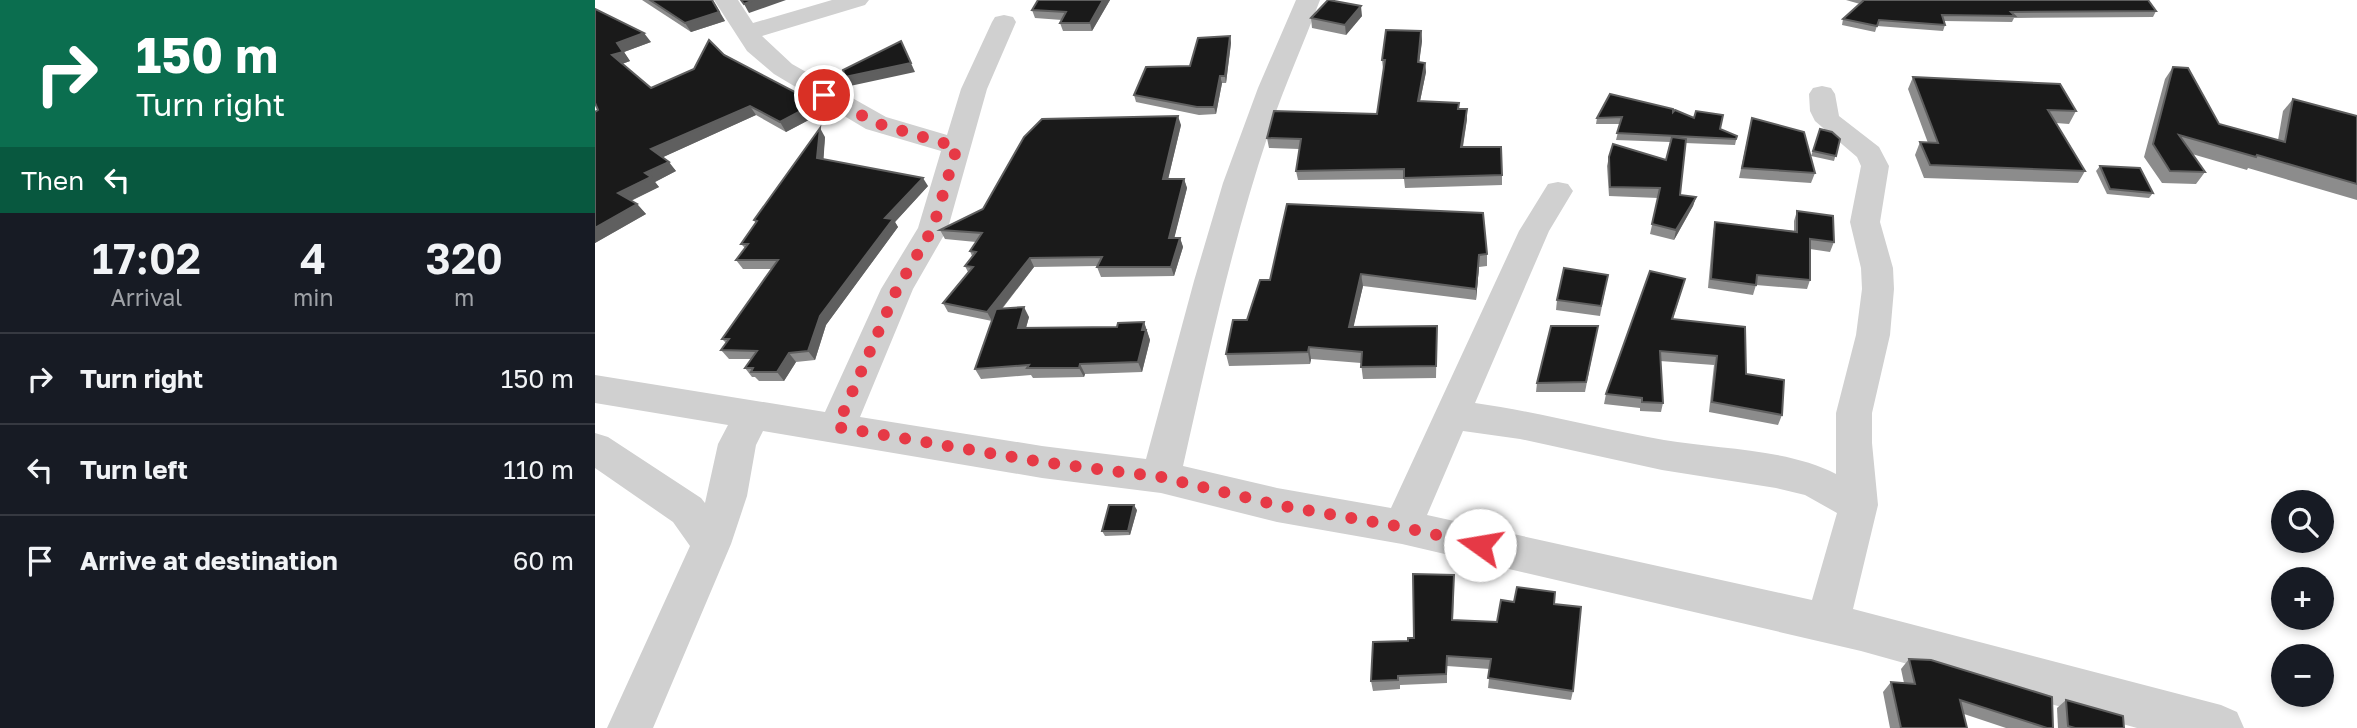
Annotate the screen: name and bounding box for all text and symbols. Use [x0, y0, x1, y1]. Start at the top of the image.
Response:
text: 150 m [136, 25, 278, 84]
icon: right [21, 28, 112, 119]
pin [794, 65, 854, 125]
icon: arrive [805, 76, 843, 114]
text: Turn right [136, 85, 285, 123]
icon: left [98, 161, 136, 199]
text: Then [21, 165, 84, 196]
text: 17:02 [92, 233, 201, 283]
text: 4 [300, 233, 326, 283]
text: 320 [426, 233, 503, 283]
text: Arrival [110, 283, 182, 311]
text: min [293, 283, 334, 311]
text: m [454, 283, 474, 311]
icon: right [21, 360, 59, 398]
text: Turn right [80, 363, 203, 394]
text: 150 m [501, 363, 574, 394]
icon: left [21, 451, 59, 489]
text: Turn left [80, 454, 188, 485]
text: 110 m [503, 454, 574, 485]
map controls [2271, 490, 2334, 707]
button: search [2271, 490, 2334, 553]
position arrow [1443, 508, 1517, 582]
icon: arrive [21, 542, 59, 580]
text: Arrive at destination [80, 545, 338, 576]
text: 60 m [513, 545, 574, 576]
button: + [2271, 567, 2334, 630]
button: − [2271, 644, 2334, 707]

